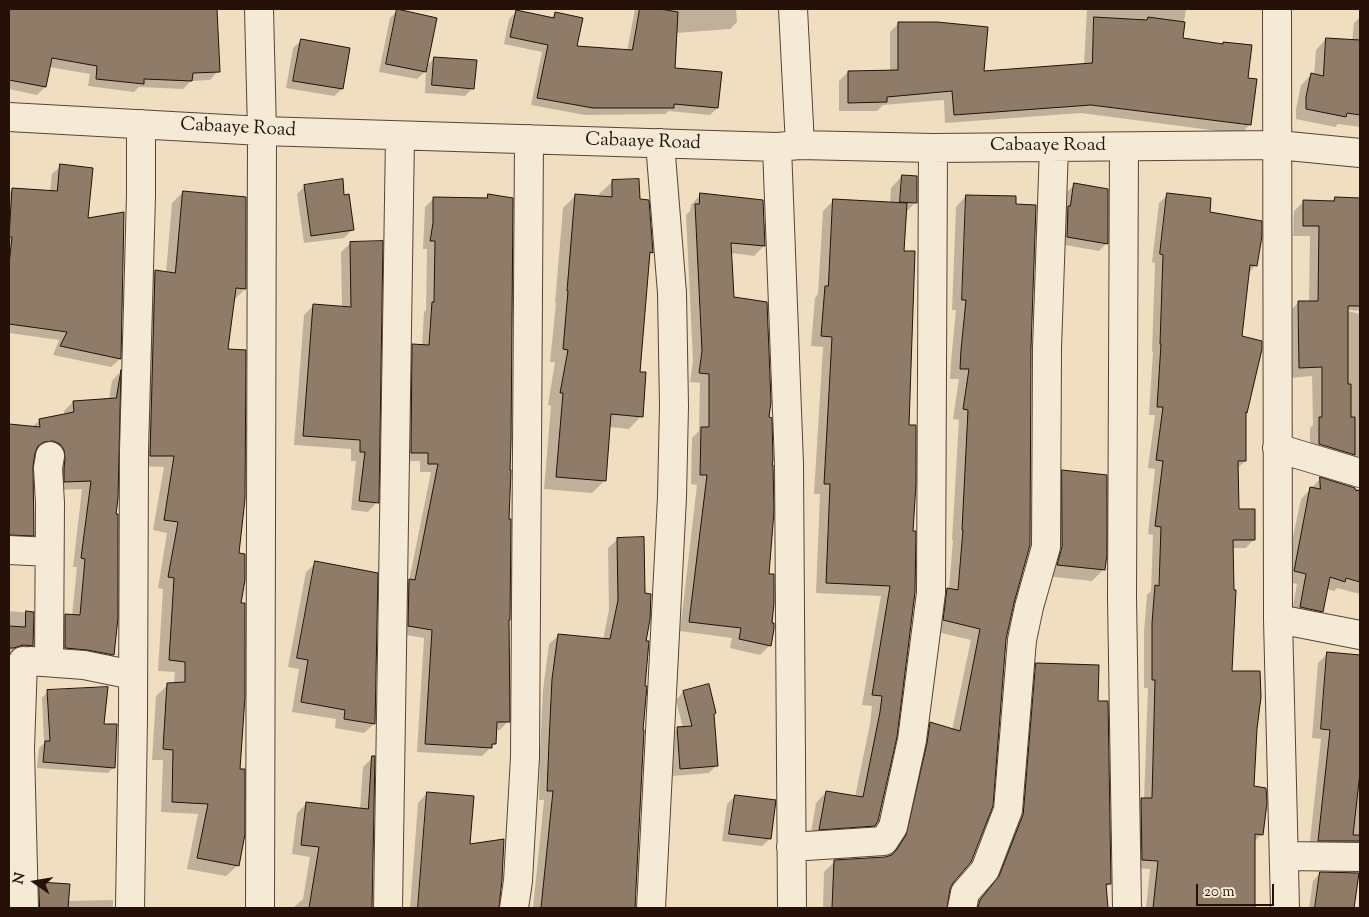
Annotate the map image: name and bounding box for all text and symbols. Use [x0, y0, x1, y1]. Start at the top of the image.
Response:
street label: Cabaaye Road [179, 115, 297, 143]
street label: Cabaaye Road [585, 130, 701, 156]
street label: Cabaaye Road [990, 136, 1106, 158]
north arrow [10, 857, 60, 907]
text: N [9, 871, 31, 886]
scale bar [1199, 874, 1276, 906]
text: 20 m [1204, 882, 1235, 903]

